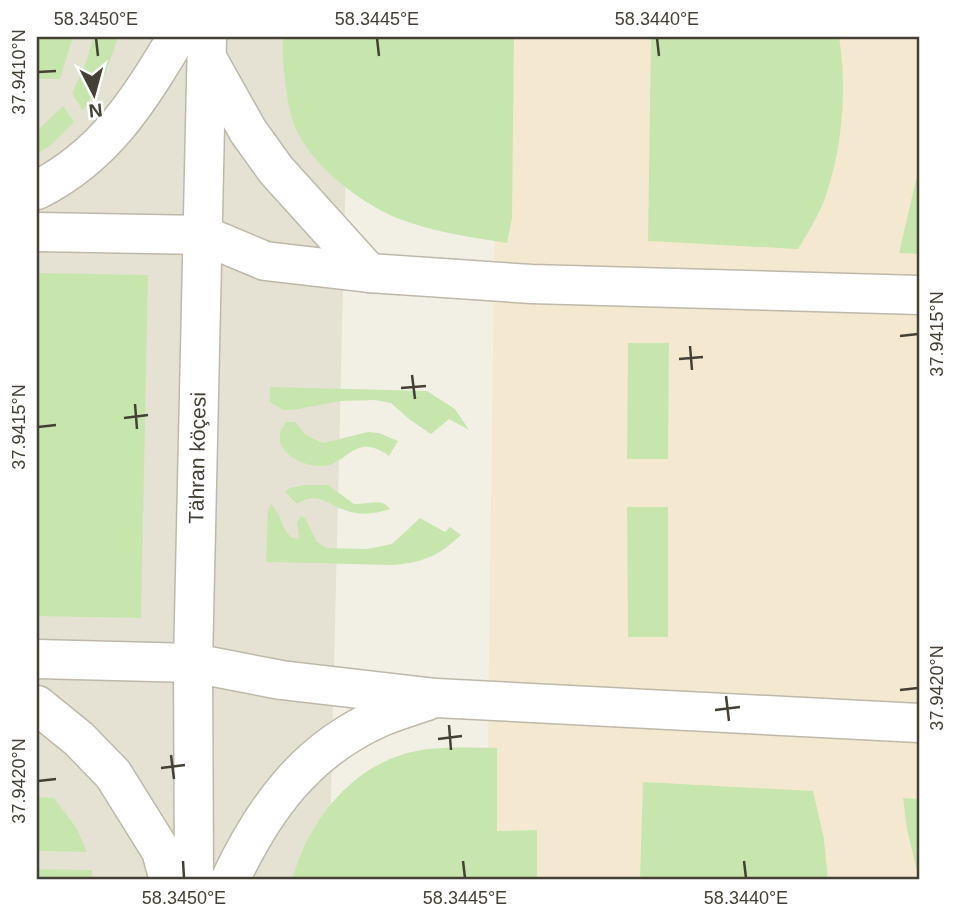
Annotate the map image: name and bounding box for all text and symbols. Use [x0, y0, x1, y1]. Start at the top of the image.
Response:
text: 58.3450°E [54, 9, 138, 29]
text: 58.3445°E [335, 9, 419, 29]
text: 58.3440°E [615, 9, 699, 29]
text: 37.9410°N [9, 29, 29, 115]
north arrow [60, 60, 130, 130]
text: N [88, 99, 104, 122]
text: 37.9415°N [927, 291, 947, 377]
text: 37.9415°N [9, 384, 29, 470]
street label: Tähran köçesi [184, 392, 210, 524]
text: 37.9420°N [927, 645, 947, 731]
text: 37.9420°N [9, 738, 29, 824]
text: 58.3450°E [142, 888, 226, 908]
text: 58.3445°E [423, 888, 507, 908]
text: 58.3440°E [704, 888, 788, 908]

